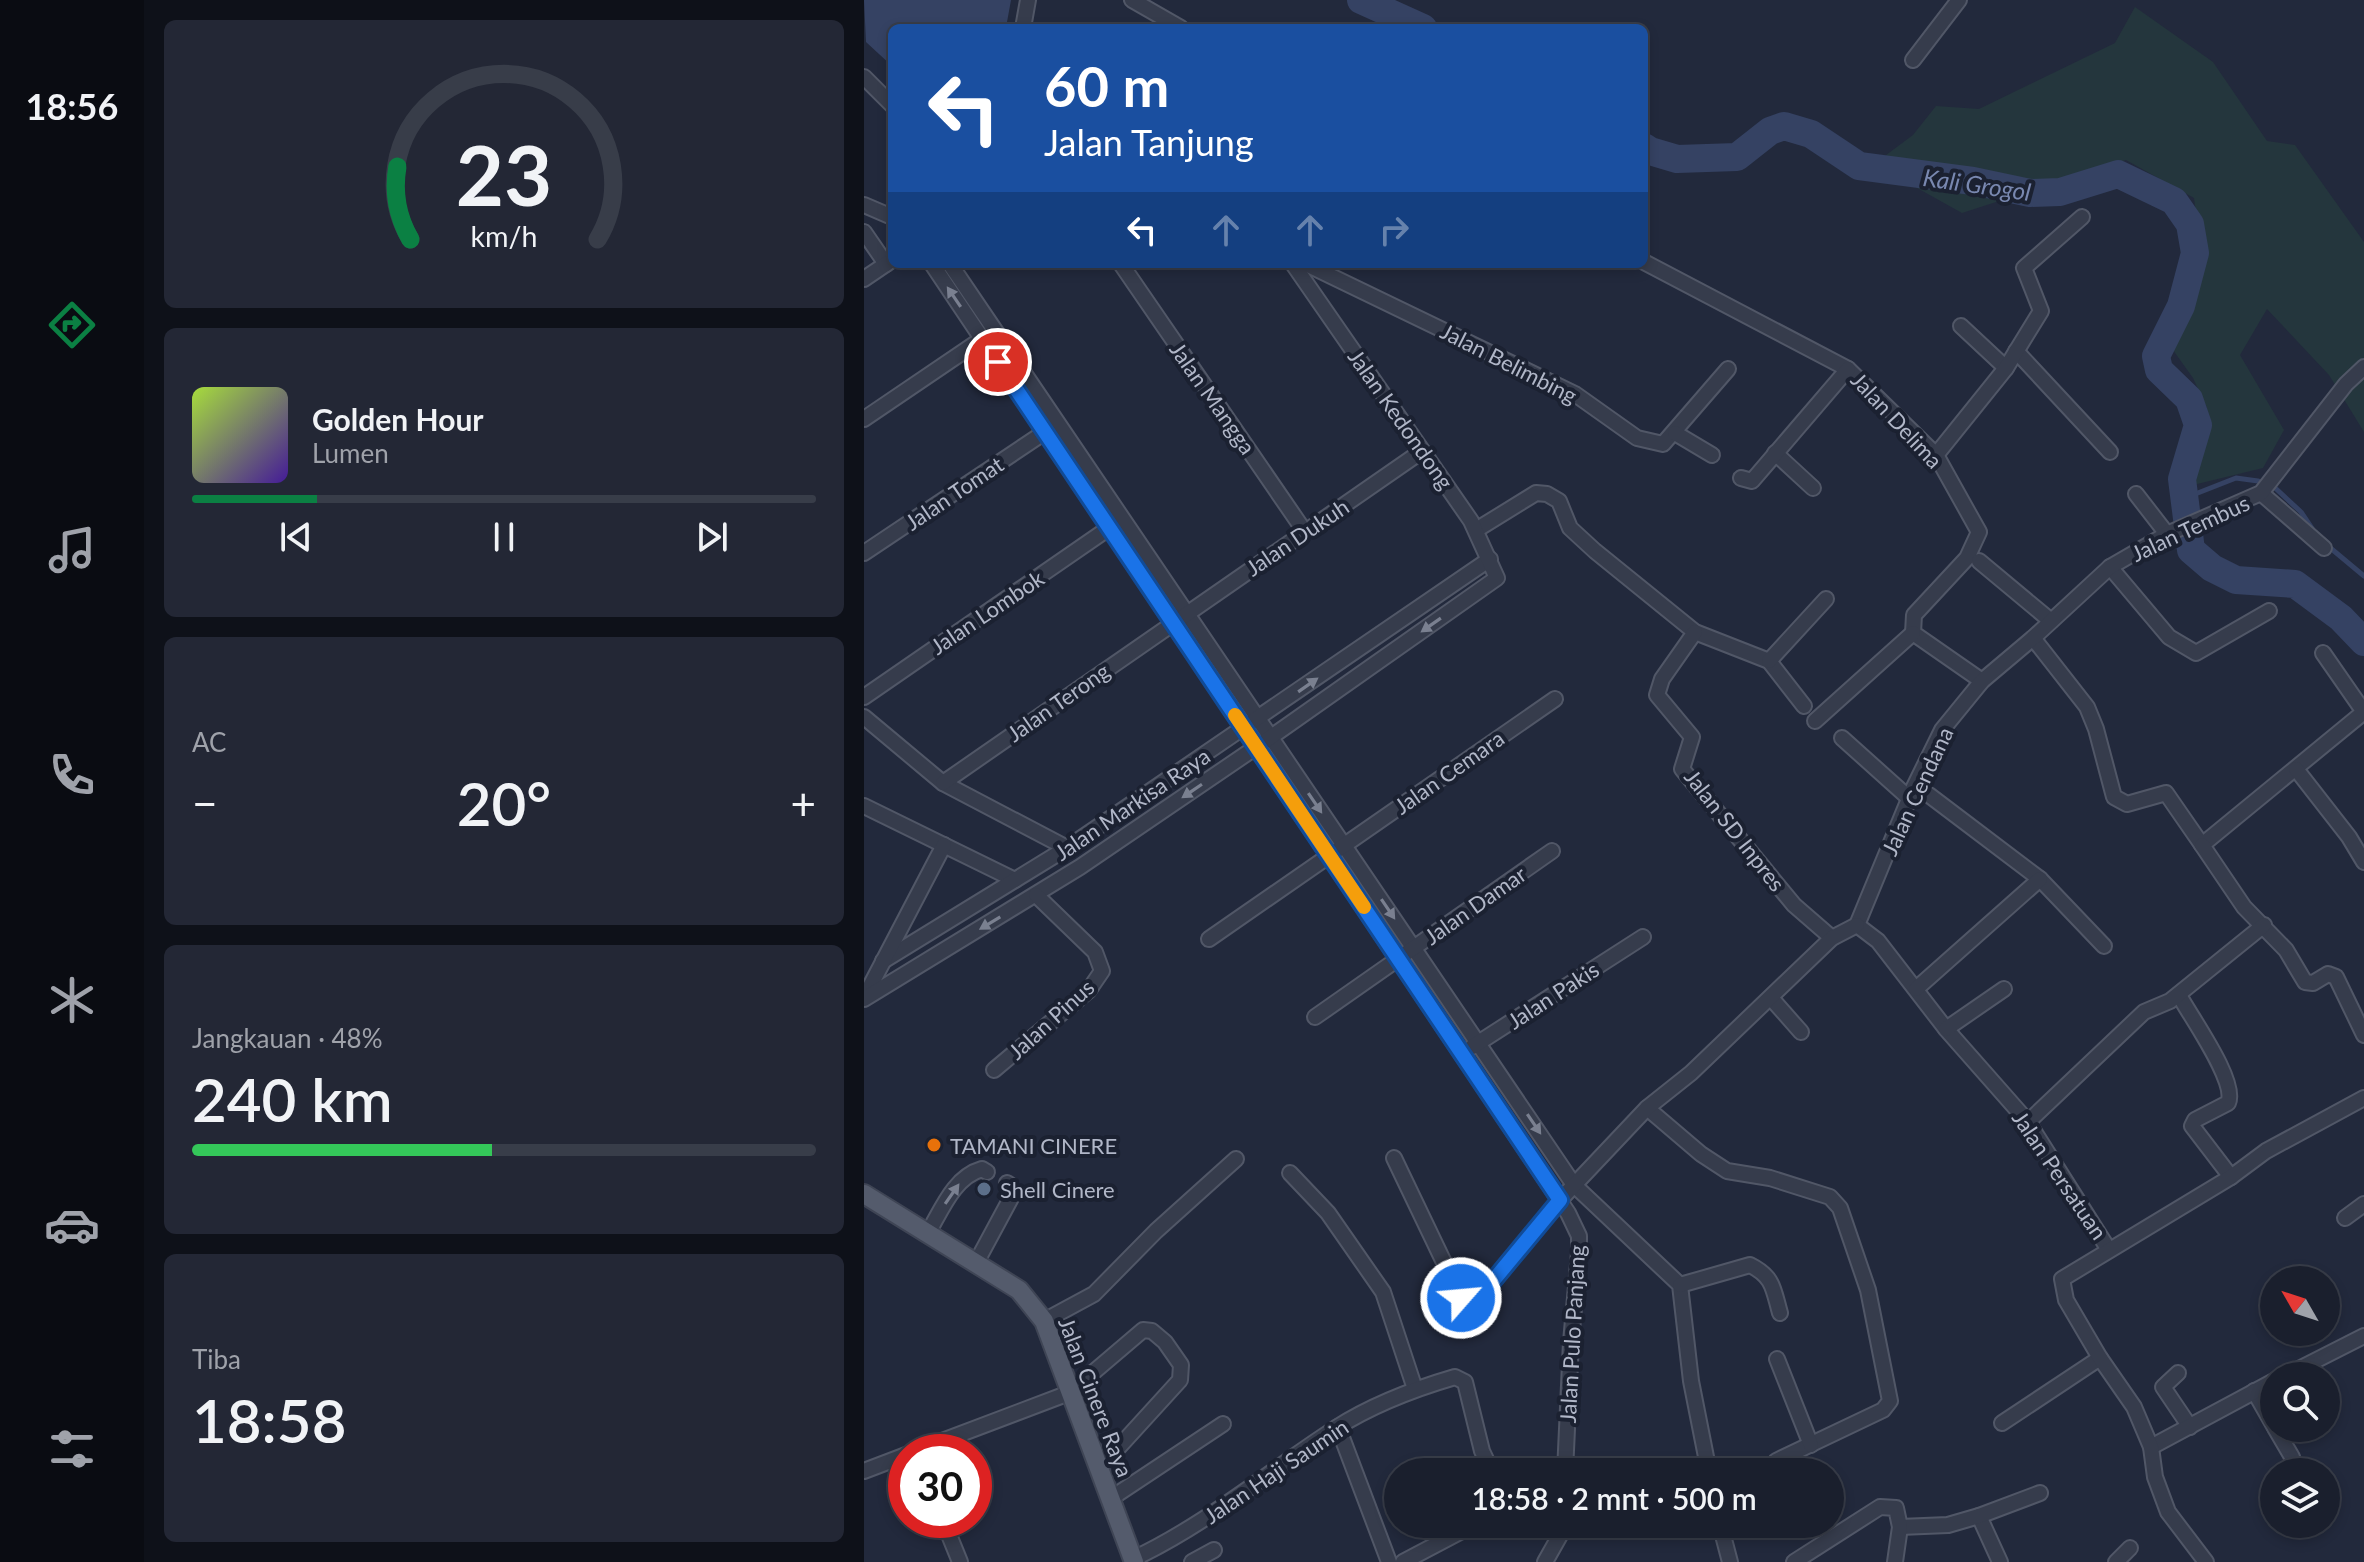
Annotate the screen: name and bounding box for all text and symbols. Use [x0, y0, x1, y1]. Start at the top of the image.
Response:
text: 60 m [1044, 52, 1169, 119]
icon: left [912, 56, 1016, 160]
text: 18:56 [26, 84, 118, 128]
text: Jalan Tanjung [1044, 120, 1254, 164]
text: 23 [456, 124, 552, 224]
water label: Kali Grogol [1921, 162, 2033, 206]
icon: left [1120, 208, 1164, 252]
icon: ahead [1204, 208, 1248, 252]
icon: ahead [1288, 208, 1332, 252]
icon: right [1372, 208, 1416, 252]
text: km/h [471, 219, 537, 253]
one-way arrow [947, 287, 962, 308]
icon: directions [44, 297, 100, 353]
street label: Jalan Belimbing [1436, 317, 1582, 409]
pin [964, 328, 1032, 396]
street label: Jalan Mangga [1164, 337, 1262, 459]
icon: arrive [976, 340, 1020, 384]
street label: Jalan Kedondong [1343, 344, 1459, 494]
street label: Jalan Delima [1846, 366, 1948, 474]
text: Golden Hour [312, 401, 484, 437]
text: Lumen [312, 437, 389, 469]
street label: Jalan Tomat [900, 450, 1008, 536]
street label: Jalan Tembus [2127, 489, 2253, 567]
street label: Jalan Dukuh [1240, 493, 1354, 581]
icon: previous [274, 515, 318, 559]
icon: pause [482, 515, 526, 559]
icon: next [690, 515, 734, 559]
icon: music [44, 522, 100, 578]
street label: Jalan Lombok [925, 564, 1049, 660]
one-way arrow [1421, 617, 1442, 632]
street label: Jalan Terong [1002, 657, 1114, 747]
one-way arrow [1298, 678, 1319, 693]
street label: Jalan Cendana [1875, 722, 1959, 860]
street label: Jalan Cemara [1389, 724, 1509, 820]
text: AC [192, 726, 227, 758]
street label: Jalan Markisa Raya [1049, 742, 1215, 866]
icon: phone [44, 747, 100, 803]
street label: Jalan SD Inpres [1679, 764, 1791, 896]
text: 20° [457, 767, 551, 839]
text: − [192, 777, 218, 829]
text: + [790, 777, 816, 829]
one-way arrow [1181, 783, 1202, 798]
one-way arrow [1308, 792, 1323, 813]
street label: Jalan Damar [1419, 860, 1531, 950]
one-way arrow [1380, 899, 1395, 920]
one-way arrow [979, 916, 1001, 930]
street label: Jalan Pakis [1502, 955, 1604, 1035]
icon: climate [44, 972, 100, 1028]
street label: Jalan Pinus [1002, 973, 1100, 1065]
text: Jangkauan · 48% [192, 1022, 383, 1054]
text: 240 km [192, 1063, 393, 1135]
street label: Jalan Persatuan [2007, 1105, 2113, 1245]
one-way arrow [1526, 1114, 1541, 1135]
place label: TAMANI CINERE [950, 1132, 1117, 1159]
marker: TAMANI CINERE [925, 1136, 943, 1154]
place label: Shell Cinere [1000, 1176, 1115, 1203]
marker: Shell Cinere [975, 1180, 993, 1198]
one-way arrow [944, 1183, 959, 1204]
icon: car [44, 1197, 100, 1253]
street label: Jalan Pulo Panjang [1554, 1244, 1590, 1424]
position arrow [1419, 1256, 1503, 1340]
north arrow [2260, 1266, 2340, 1346]
map controls [2260, 1266, 2340, 1538]
street label: Jalan Cinere Raya [1053, 1313, 1139, 1481]
text: Tiba [192, 1343, 241, 1375]
button: search [2260, 1362, 2340, 1442]
text: 18:58 [192, 1384, 346, 1456]
street label: Jalan Haji Saumin [1199, 1413, 1353, 1529]
icon: filters [44, 1421, 100, 1477]
speed limit sign: 30 [888, 1434, 992, 1538]
button: layers [2260, 1458, 2340, 1538]
text: 18:58 · 2 mnt · 500 m [1471, 1480, 1757, 1516]

